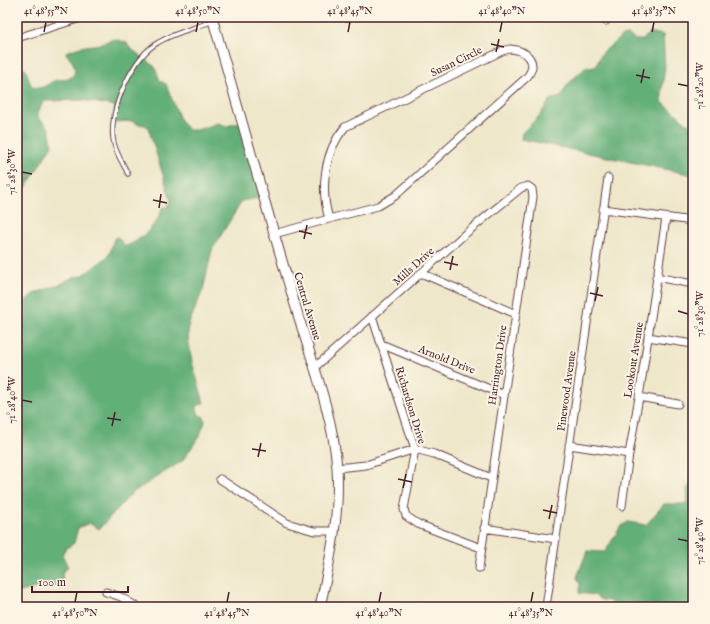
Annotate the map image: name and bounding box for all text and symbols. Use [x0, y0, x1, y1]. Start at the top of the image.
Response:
text: 41°48'55"N [24, 5, 68, 18]
text: 41°48'50"N [175, 5, 221, 18]
text: 41°48'45"N [327, 5, 373, 18]
text: 41°48'40"N [479, 5, 526, 18]
text: 41°48'35"N [632, 5, 677, 18]
street label: Susan Circle [428, 43, 485, 80]
text: 71°28'20"W [694, 62, 707, 110]
text: 71°28'30"W [6, 148, 19, 195]
street label: Mills Drive [390, 244, 437, 289]
street label: Central Avenue [290, 271, 324, 342]
text: 71°28'30"W [694, 290, 707, 337]
street label: Lookout Avenue [621, 321, 647, 399]
street label: Harrington Drive [485, 324, 511, 406]
street label: Arnold Drive [415, 342, 477, 378]
street label: Pinewood Avenue [554, 350, 580, 432]
street label: Richardson Drive [392, 365, 428, 446]
text: 71°28'40"W [6, 376, 19, 424]
text: 71°28'40"W [694, 517, 707, 565]
scale bar [32, 568, 128, 594]
text: 100 m [38, 575, 66, 590]
text: 41°48'50"N [52, 607, 98, 620]
text: 41°48'45"N [204, 607, 250, 620]
text: 41°48'40"N [356, 607, 403, 620]
text: 41°48'35"N [509, 607, 554, 620]

